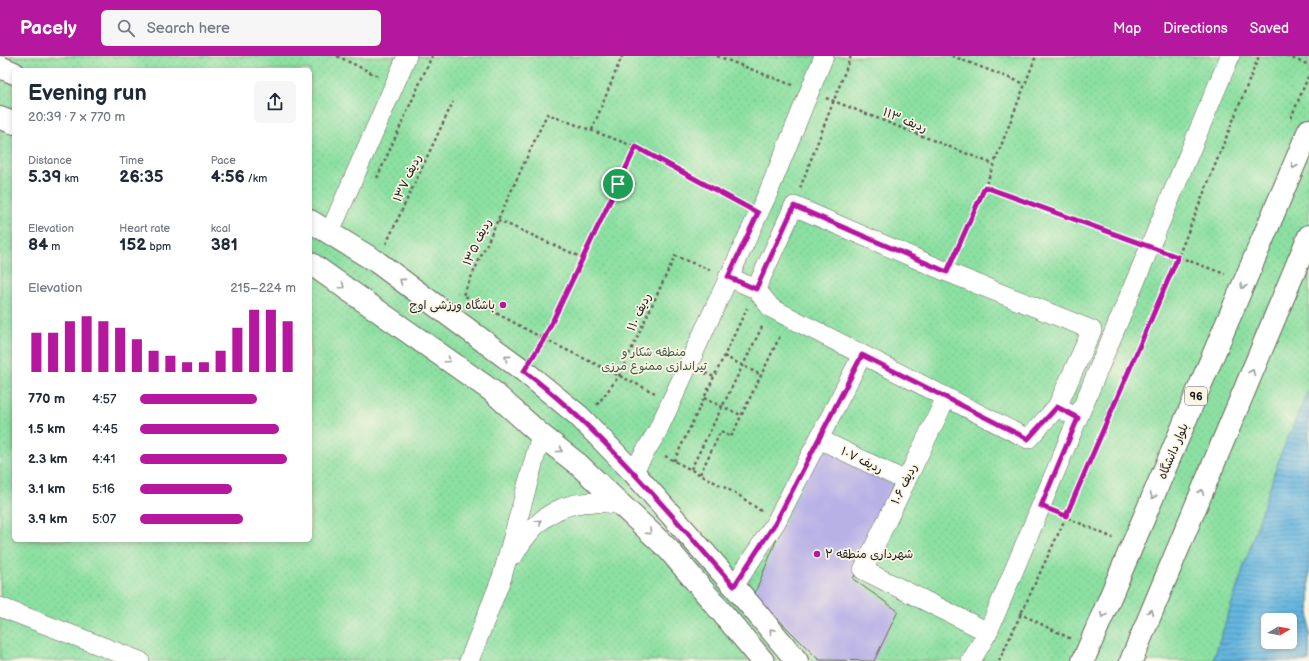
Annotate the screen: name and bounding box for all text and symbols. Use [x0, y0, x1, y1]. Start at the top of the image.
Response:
search box [101, 10, 381, 46]
text: Pacely [20, 17, 77, 40]
icon: search [115, 17, 137, 39]
text: Search here [147, 19, 230, 38]
text: Map [1113, 20, 1141, 37]
text: Directions [1163, 20, 1228, 37]
text: Saved [1250, 20, 1289, 37]
text: Evening run [28, 80, 147, 107]
button: share [254, 81, 296, 123]
street label: ردیف ۱۱۳ [880, 105, 929, 136]
text: 20:39 · 7 × 770 m [28, 109, 125, 125]
street label: ردیف ۱۳۷ [390, 152, 425, 204]
text: Distance [28, 154, 72, 167]
text: Time [119, 154, 144, 167]
text: Pace [211, 154, 236, 167]
one-way arrow [1290, 163, 1298, 170]
text: 5.39 [28, 167, 61, 187]
text: 26:35 [119, 167, 164, 187]
text: 4:56 [211, 167, 245, 187]
pin [601, 167, 635, 201]
text: km [61, 172, 79, 185]
text: /km [245, 172, 267, 185]
icon: arrive [607, 173, 629, 195]
street label: ردیف ۱۳۵ [460, 216, 495, 268]
text: Elevation [28, 222, 74, 235]
text: Heart rate [119, 222, 170, 235]
text: kcal [211, 222, 230, 235]
text: 84 [28, 235, 48, 255]
text: 152 [119, 235, 146, 255]
text: 381 [211, 235, 238, 255]
text: m [48, 240, 60, 253]
text: bpm [146, 240, 171, 253]
one-way arrow [399, 278, 406, 286]
text: Elevation [28, 280, 82, 296]
text: 215–224 m [230, 280, 296, 296]
one-way arrow [338, 281, 345, 289]
one-way arrow [1240, 281, 1248, 289]
street label: ردیف ۱۱۰ [624, 291, 655, 334]
place label: باشگاه ورزشی اوج [409, 298, 495, 314]
marker: باشگاه ورزشی اوج [498, 300, 508, 310]
park label: منطقه شکار و تیراندازی ممنوع مرزی [601, 345, 707, 375]
one-way arrow [444, 355, 451, 362]
one-way arrow [504, 356, 511, 363]
one-way arrow [1247, 369, 1255, 376]
road number: 96 [1185, 387, 1207, 405]
text: 770 m [28, 391, 65, 407]
text: 4:57 [92, 391, 116, 407]
text: 1.5 km [28, 421, 65, 437]
text: 4:45 [92, 421, 118, 437]
street label: بلوار دانشگاه [1155, 421, 1192, 481]
street label: ردیف ۱۰۷ [838, 444, 885, 477]
one-way arrow [556, 446, 563, 453]
text: 2.3 km [28, 451, 68, 467]
text: 4:41 [92, 451, 116, 467]
street label: ردیف ۱۰۶ [888, 461, 921, 507]
text: 3.1 km [28, 481, 65, 497]
text: 5:16 [92, 481, 115, 497]
one-way arrow [1197, 489, 1205, 496]
one-way arrow [1150, 492, 1158, 499]
text: 3.9 km [28, 511, 67, 527]
text: 5:07 [92, 511, 116, 527]
one-way arrow [534, 519, 542, 527]
one-way arrow [644, 527, 652, 534]
place label: شهرداری منطقه ۲ [825, 547, 913, 562]
marker: شهرداری منطقه ۲ [812, 549, 822, 559]
one-way arrow [1146, 609, 1154, 617]
one-way arrow [1099, 612, 1107, 619]
north arrow [1261, 613, 1297, 649]
map controls [1261, 613, 1297, 649]
one-way arrow [770, 629, 777, 636]

